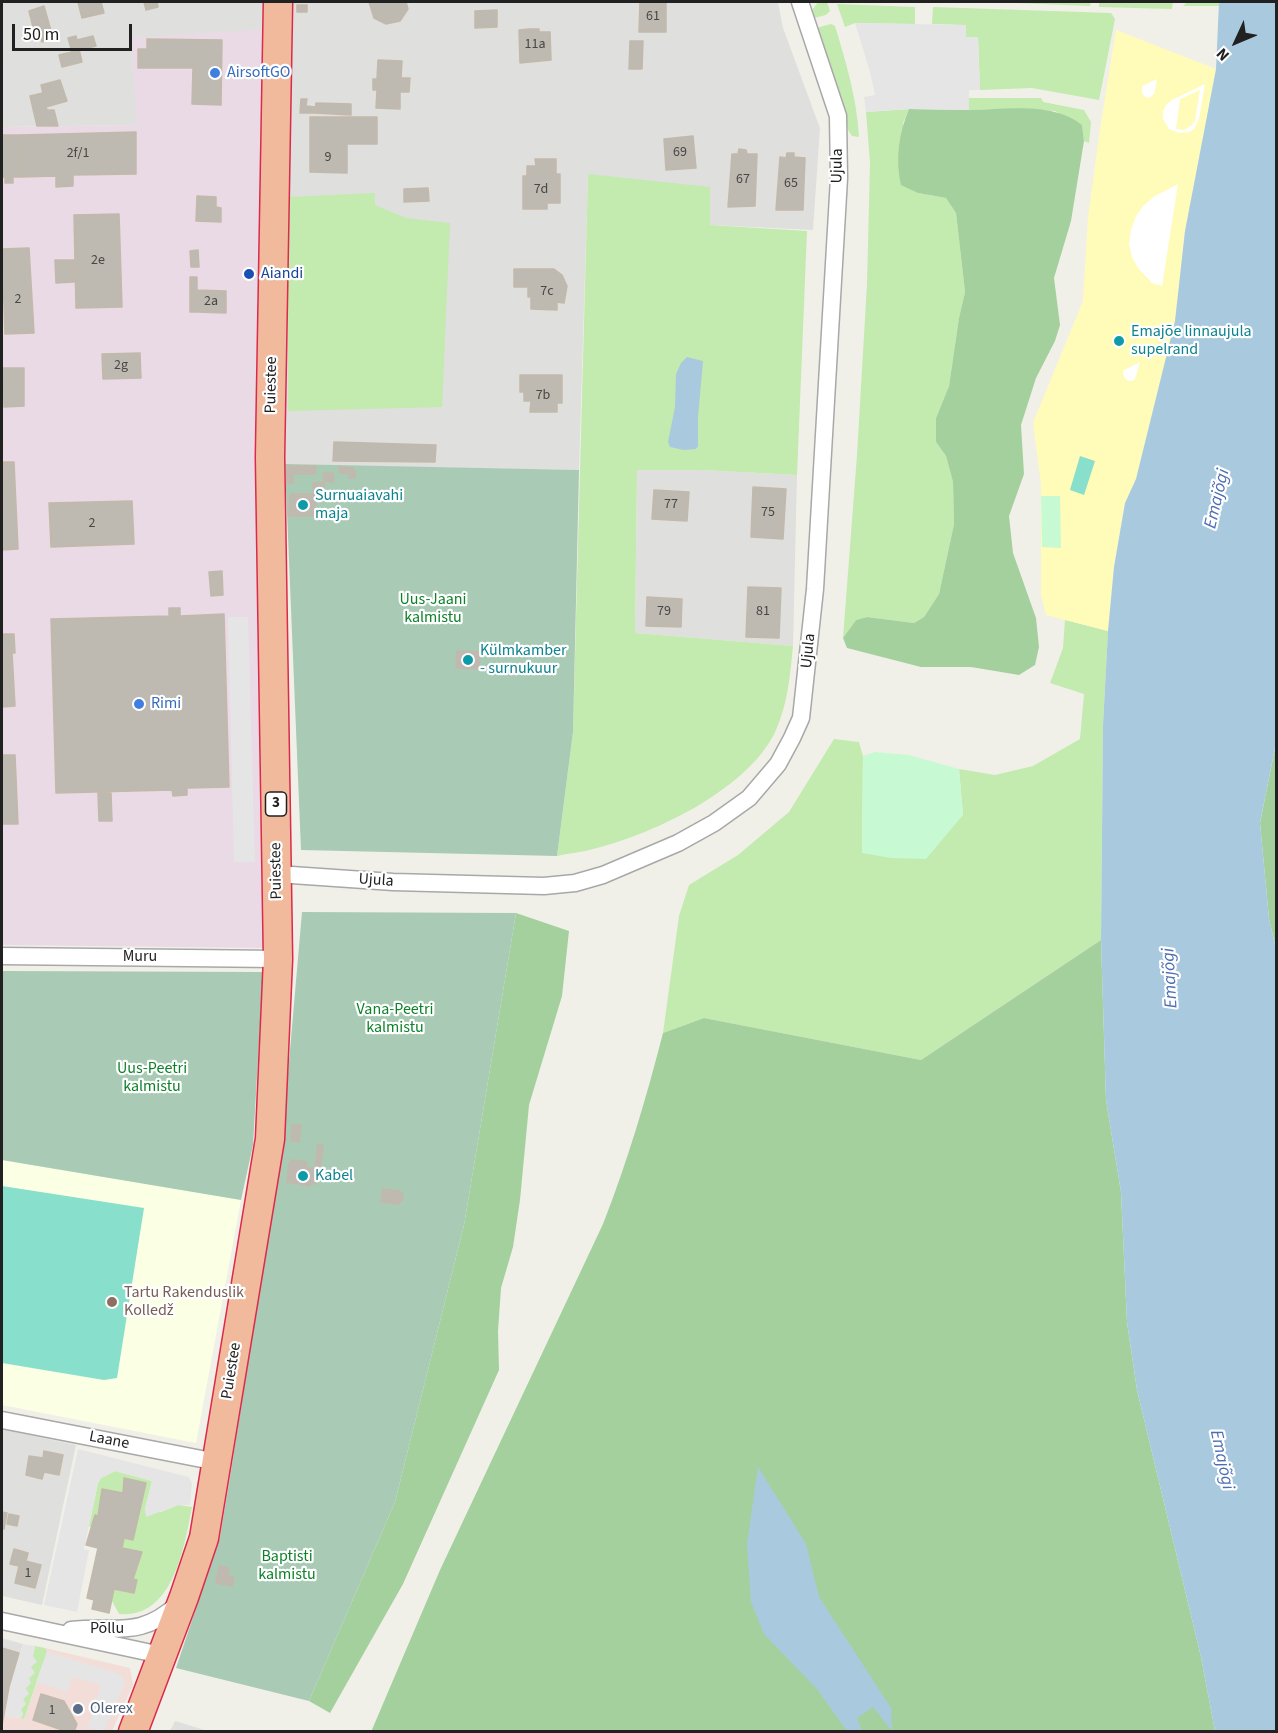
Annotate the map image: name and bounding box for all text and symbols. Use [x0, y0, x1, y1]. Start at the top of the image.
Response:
house number: 61 [646, 9, 660, 25]
scale bar [15, 12, 135, 50]
north arrow [1206, 12, 1266, 72]
text: 50 m [23, 22, 59, 47]
house number: 11a [525, 37, 545, 53]
text: N [1211, 43, 1235, 66]
place label: AirsoftGO [227, 63, 290, 83]
marker: AirsoftGO [208, 66, 222, 80]
house number: 69 [673, 145, 687, 161]
house number: 2f/1 [67, 146, 89, 162]
street label: Ujula [828, 148, 848, 184]
house number: 9 [325, 150, 331, 166]
house number: 67 [736, 172, 750, 188]
house number: 65 [784, 176, 798, 192]
house number: 7d [534, 182, 548, 198]
house number: 2e [91, 253, 105, 269]
place label: Aiandi [261, 264, 303, 284]
marker: Aiandi [242, 267, 256, 281]
house number: 7c [540, 284, 554, 300]
house number: 2 [15, 292, 21, 308]
house number: 2a [204, 294, 218, 310]
place label: Emajõe linnaujula supelrand [1131, 322, 1252, 360]
marker: Emajõe linnaujula supelrand [1112, 334, 1126, 348]
street label: Puiestee [262, 356, 282, 414]
house number: 2g [114, 358, 128, 374]
house number: 7b [536, 388, 550, 404]
water label: Emajõgi [1201, 467, 1235, 531]
place label: Surnuaiavahi maja [315, 486, 403, 524]
house number: 77 [664, 497, 678, 513]
marker: Surnuaiavahi maja [296, 498, 310, 512]
house number: 75 [761, 505, 775, 521]
house number: 2 [89, 516, 95, 532]
park label: Uus-Jaani kalmistu [399, 590, 467, 628]
house number: 79 [657, 604, 671, 620]
house number: 81 [756, 604, 770, 620]
street label: Ujula [798, 633, 820, 669]
place label: Külmkamber - surnukuur [480, 641, 567, 679]
marker: Külmkamber - surnukuur [461, 653, 475, 667]
place label: Rimi [151, 694, 181, 714]
marker: Rimi [132, 697, 146, 711]
road number: 3 [266, 792, 286, 816]
street label: Puiestee [267, 842, 287, 900]
street label: Ujula [358, 870, 394, 892]
street label: Muru [123, 947, 157, 967]
water label: Emajõgi [1159, 947, 1183, 1009]
park label: Vana-Peetri kalmistu [356, 1000, 434, 1038]
park label: Uus-Peetri kalmistu [117, 1059, 187, 1097]
place label: Kabel [315, 1166, 353, 1186]
marker: Kabel [296, 1169, 310, 1183]
place label: Tartu Rakenduslik Kolledž [124, 1283, 244, 1321]
marker: Tartu Rakenduslik Kolledž [105, 1295, 119, 1309]
street label: Puiestee [218, 1341, 246, 1401]
street label: Laane [87, 1428, 131, 1454]
water label: Emajõgi [1204, 1428, 1238, 1492]
park label: Baptisti kalmistu [258, 1547, 316, 1585]
house number: 1 [25, 1566, 31, 1582]
street label: Põllu [90, 1619, 124, 1639]
place label: Olerex [90, 1699, 133, 1719]
marker: Olerex [71, 1702, 85, 1716]
house number: 1 [49, 1703, 55, 1719]

